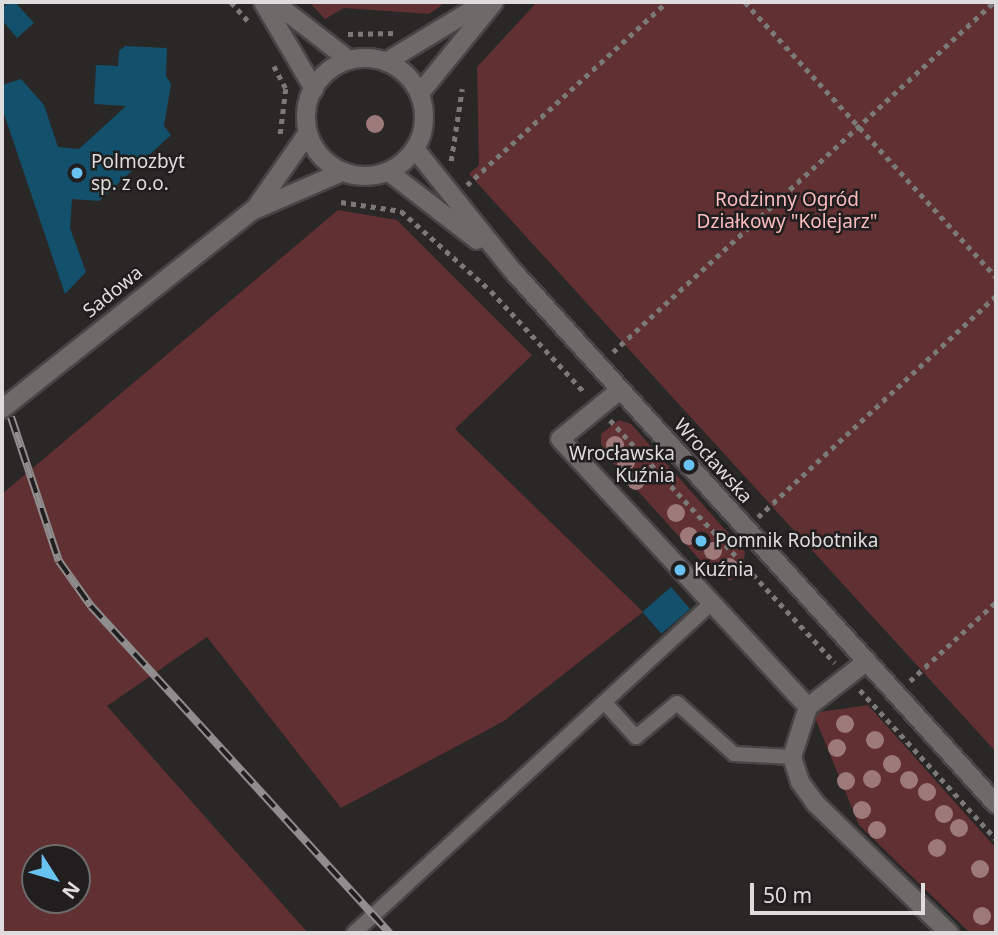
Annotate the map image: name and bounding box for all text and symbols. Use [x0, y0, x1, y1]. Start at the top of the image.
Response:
place label: Polmozbyt sp. z o.o. [91, 151, 185, 195]
marker: Polmozbyt sp. z o.o. [69, 165, 85, 181]
park label: Rodzinny Ogród Działkowy "Kolejarz" [697, 189, 877, 233]
street label: Sadowa [79, 261, 147, 323]
street label: Wrocławska [669, 414, 757, 508]
place label: Wrocławska Kuźnia [569, 443, 675, 487]
marker: Wrocławska Kuźnia [681, 457, 697, 473]
place label: Pomnik Robotnika [715, 530, 878, 552]
marker: Pomnik Robotnika [693, 533, 709, 549]
place label: Kuźnia [694, 559, 754, 581]
marker: Kuźnia [672, 562, 688, 578]
north arrow [21, 844, 91, 914]
scale bar [753, 869, 928, 913]
text: N [56, 876, 86, 904]
text: 50 m [763, 881, 812, 909]

